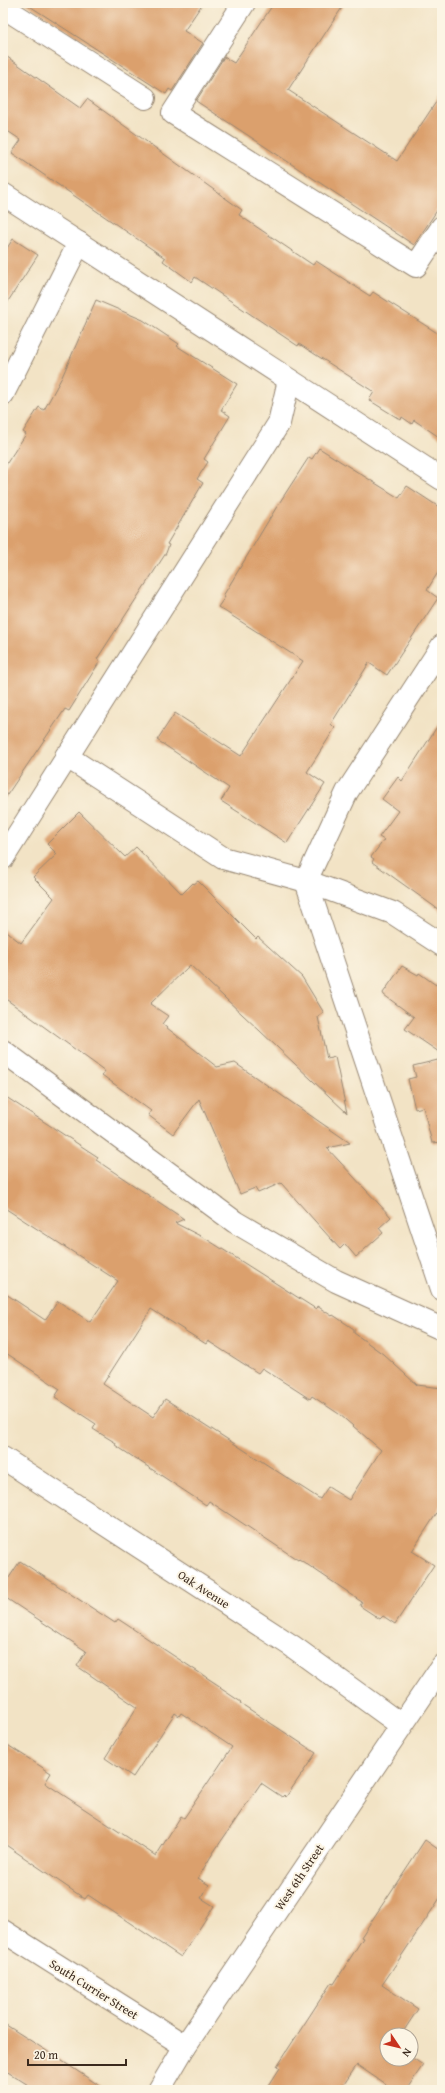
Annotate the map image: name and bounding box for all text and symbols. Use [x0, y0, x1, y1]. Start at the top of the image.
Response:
street label: Oak Avenue [175, 1566, 233, 1612]
street label: West 6th Street [270, 1840, 328, 1914]
street label: South Currier Street [46, 1955, 142, 2024]
north arrow [379, 2027, 419, 2067]
scale bar [28, 2041, 126, 2067]
text: N [398, 2045, 416, 2061]
text: 20 m [34, 2046, 58, 2063]

